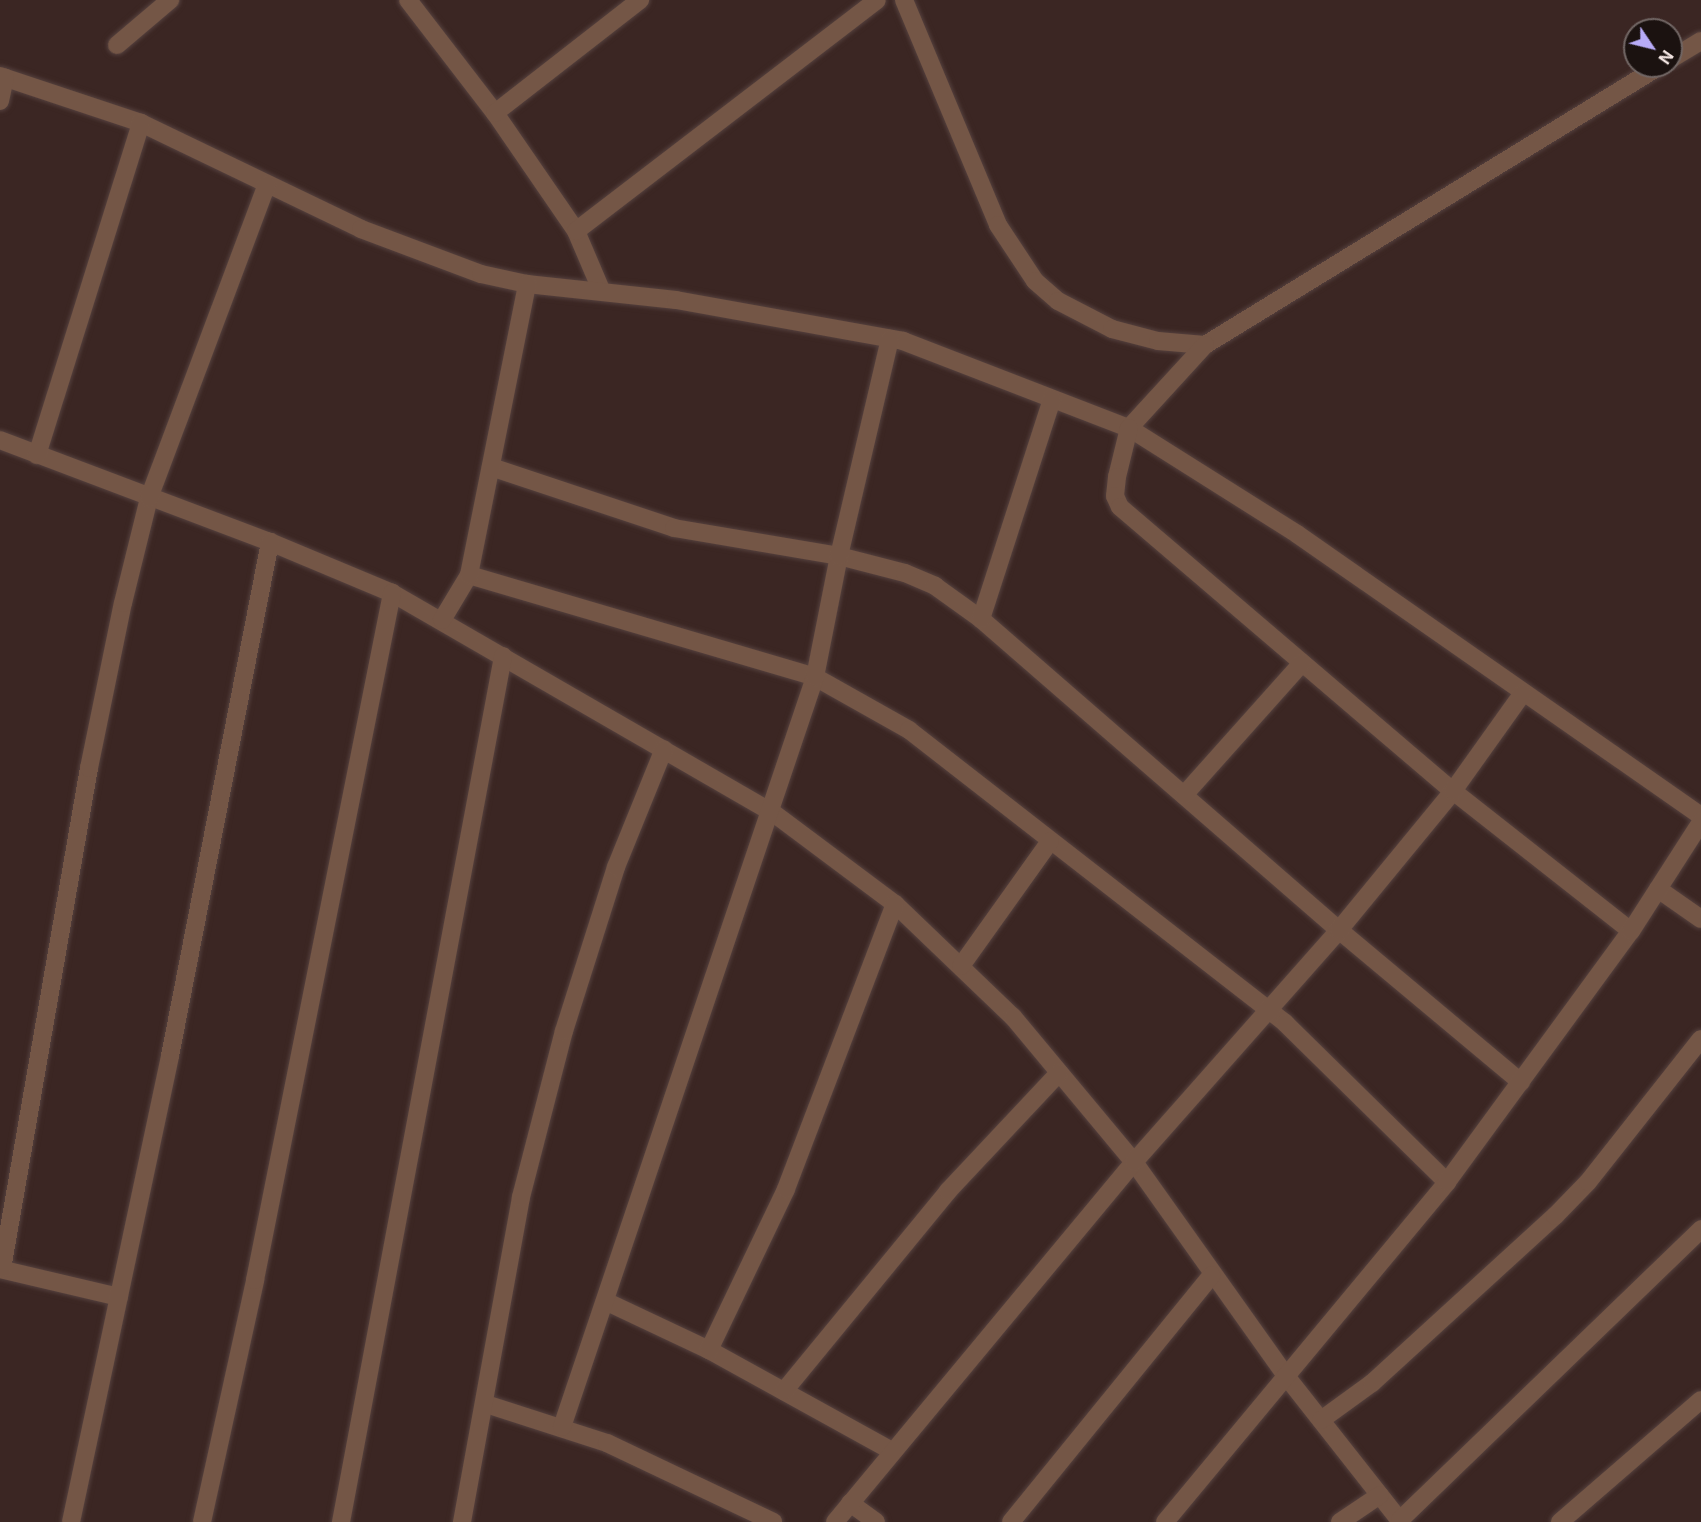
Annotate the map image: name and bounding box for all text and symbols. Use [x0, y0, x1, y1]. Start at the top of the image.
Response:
north arrow [1623, 18, 1683, 78]
text: N [1654, 46, 1678, 68]

